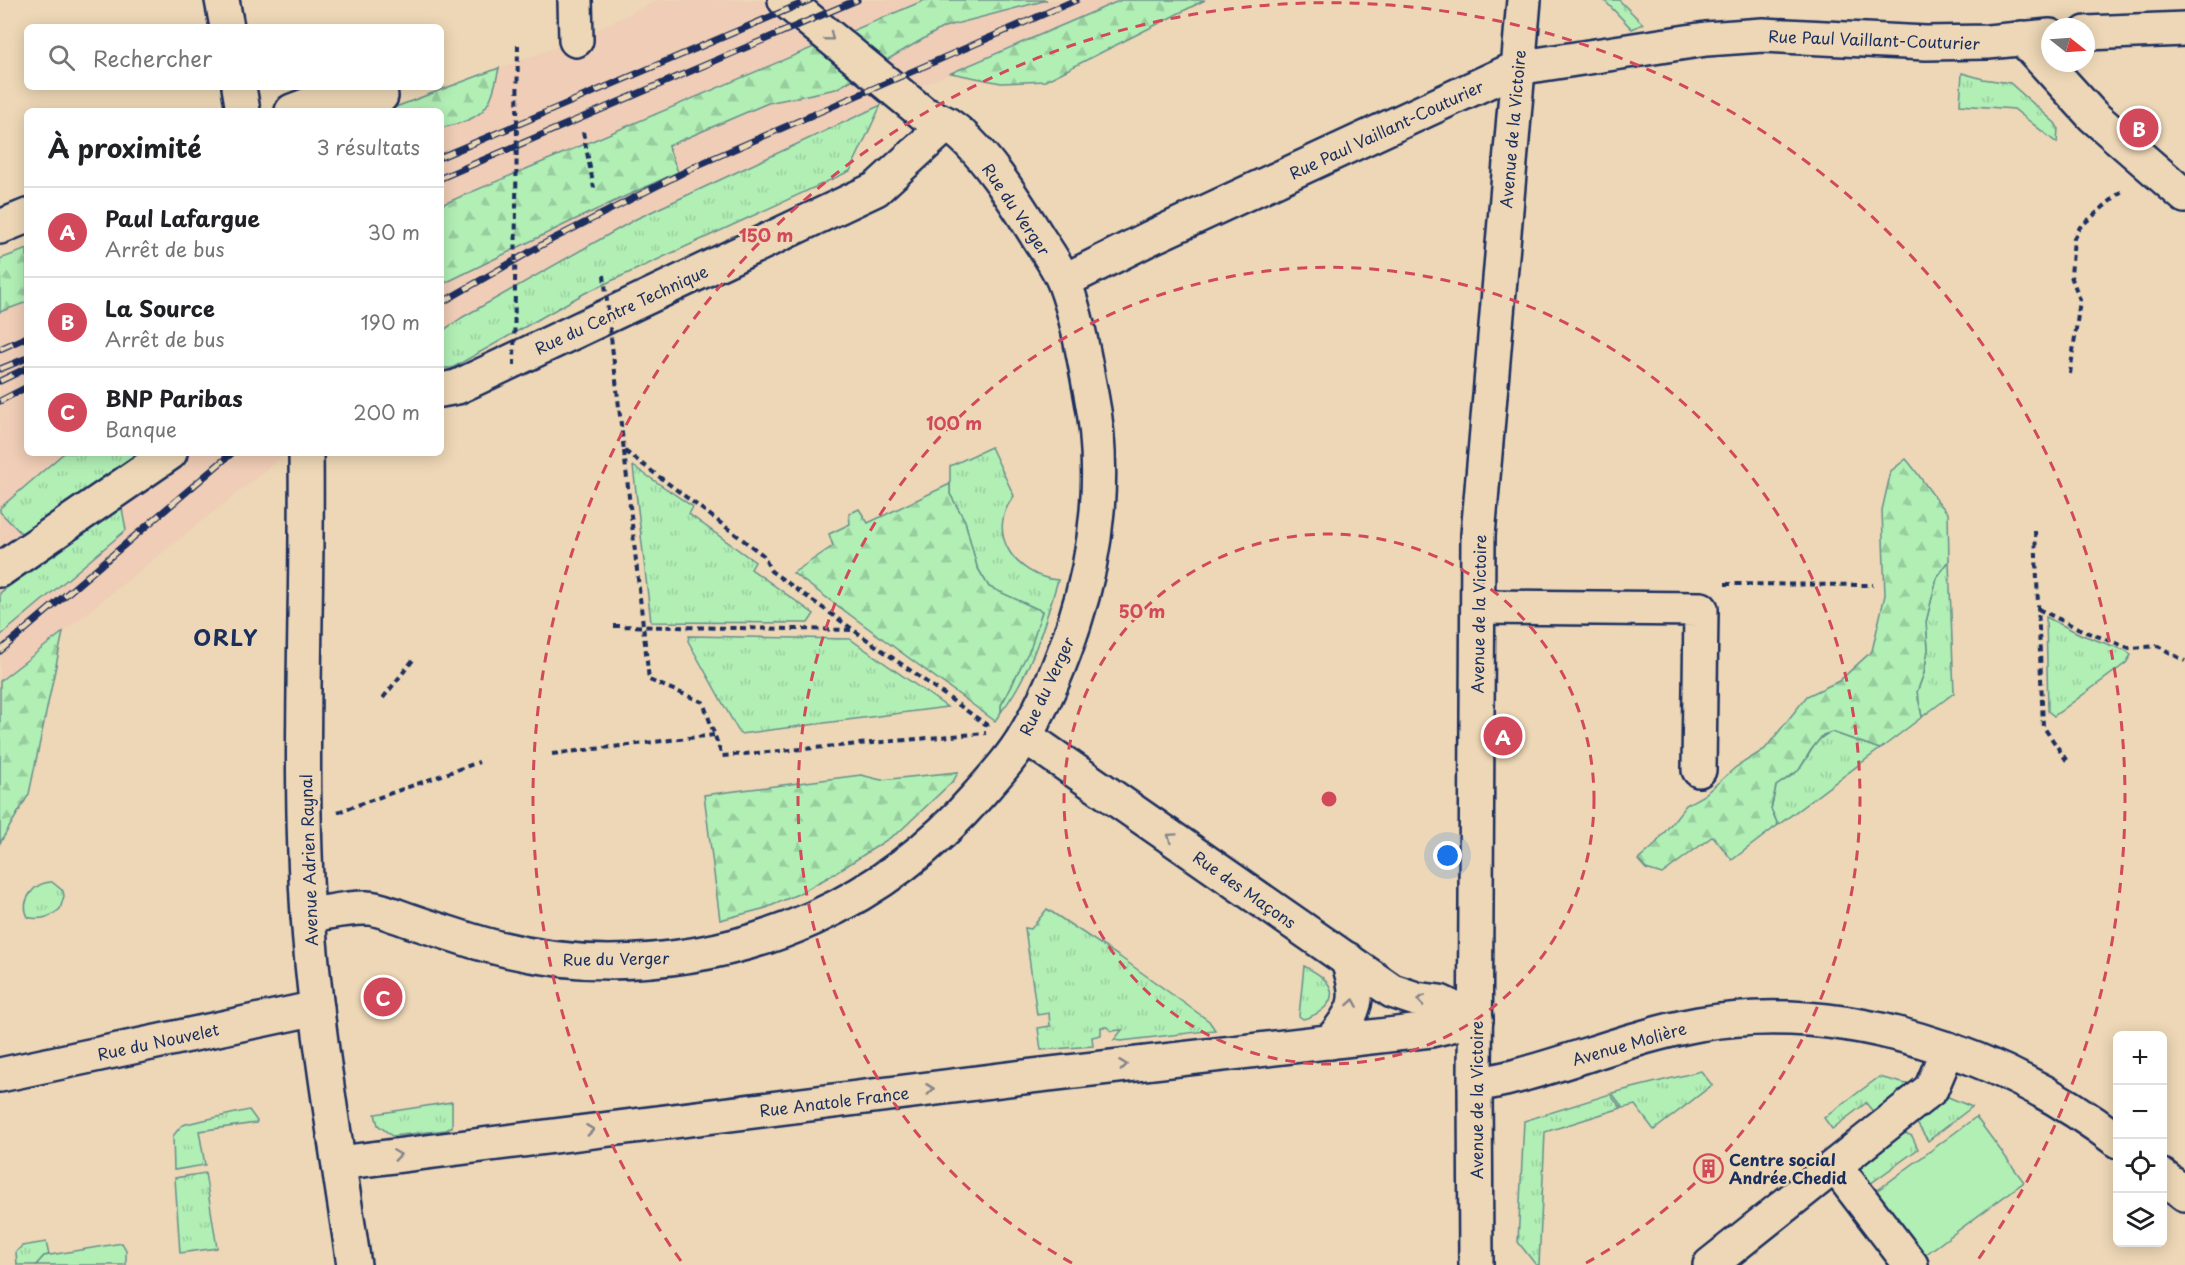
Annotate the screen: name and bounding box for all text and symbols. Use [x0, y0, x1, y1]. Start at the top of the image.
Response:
north arrow [2041, 18, 2095, 72]
street label: Rue Paul Vaillant-Couturier [1768, 23, 1981, 55]
search box [24, 24, 444, 90]
one-way arrow [823, 30, 834, 41]
icon: search [45, 41, 78, 74]
text: Rechercher [93, 41, 212, 74]
street label: Avenue de la Victoire [1493, 49, 1531, 209]
street label: Rue Paul Vaillant-Couturier [1285, 73, 1488, 185]
pin: B [2120, 106, 2158, 150]
text: À proximité [48, 128, 202, 167]
text: 3 résultats [317, 132, 420, 162]
street label: Rue du Verger [977, 158, 1057, 260]
text: Paul Lafargue [105, 201, 260, 234]
text: A [60, 217, 75, 247]
text: 30 m [367, 217, 420, 247]
text: 150 m [739, 221, 793, 248]
text: Arrêt de bus [105, 234, 225, 264]
street label: Rue du Centre Technique [530, 258, 712, 360]
text: La Source [105, 291, 215, 324]
text: B [61, 307, 74, 337]
text: 190 m [361, 307, 420, 337]
text: Arrêt de bus [105, 324, 225, 354]
text: BNP Paribas [105, 381, 243, 414]
text: C [60, 397, 75, 427]
text: 200 m [353, 397, 420, 427]
text: 100 m [926, 409, 982, 436]
text: Banque [105, 414, 177, 444]
street label: Avenue de la Victoire [1465, 534, 1491, 694]
text: 50 m [1119, 597, 1165, 624]
district label: ORLY [193, 620, 259, 653]
street label: Rue du Verger [1013, 632, 1080, 739]
pin: A [1484, 714, 1522, 758]
street label: Avenue Adrien Raynal [293, 774, 323, 946]
centre of rings [1319, 789, 1339, 809]
one-way arrow [1167, 833, 1178, 844]
your location [1433, 841, 1462, 870]
street label: Rue des Maçons [1189, 844, 1301, 934]
street label: Rue du Verger [562, 945, 670, 971]
pin: C [364, 974, 403, 1020]
one-way arrow [1417, 994, 1426, 1006]
one-way arrow [1347, 999, 1359, 1008]
street label: Avenue Molière [1569, 1015, 1689, 1071]
street label: Rue du Nouvelet [95, 1016, 221, 1066]
street label: Avenue de la Victoire [1464, 1021, 1488, 1179]
map controls [2113, 1031, 2167, 1247]
button: + [2113, 1031, 2167, 1085]
one-way arrow [1119, 1060, 1128, 1072]
street label: Rue Anatole France [758, 1080, 910, 1122]
one-way arrow [925, 1083, 934, 1096]
button: − [2113, 1085, 2167, 1139]
one-way arrow [585, 1125, 595, 1137]
button: locate [2113, 1139, 2167, 1193]
place label: Centre social Andrée Chedid [1729, 1147, 1847, 1189]
one-way arrow [392, 1149, 401, 1162]
building icon: Centre social Andrée Chedid [1692, 1152, 1724, 1184]
button: layers [2113, 1193, 2167, 1247]

